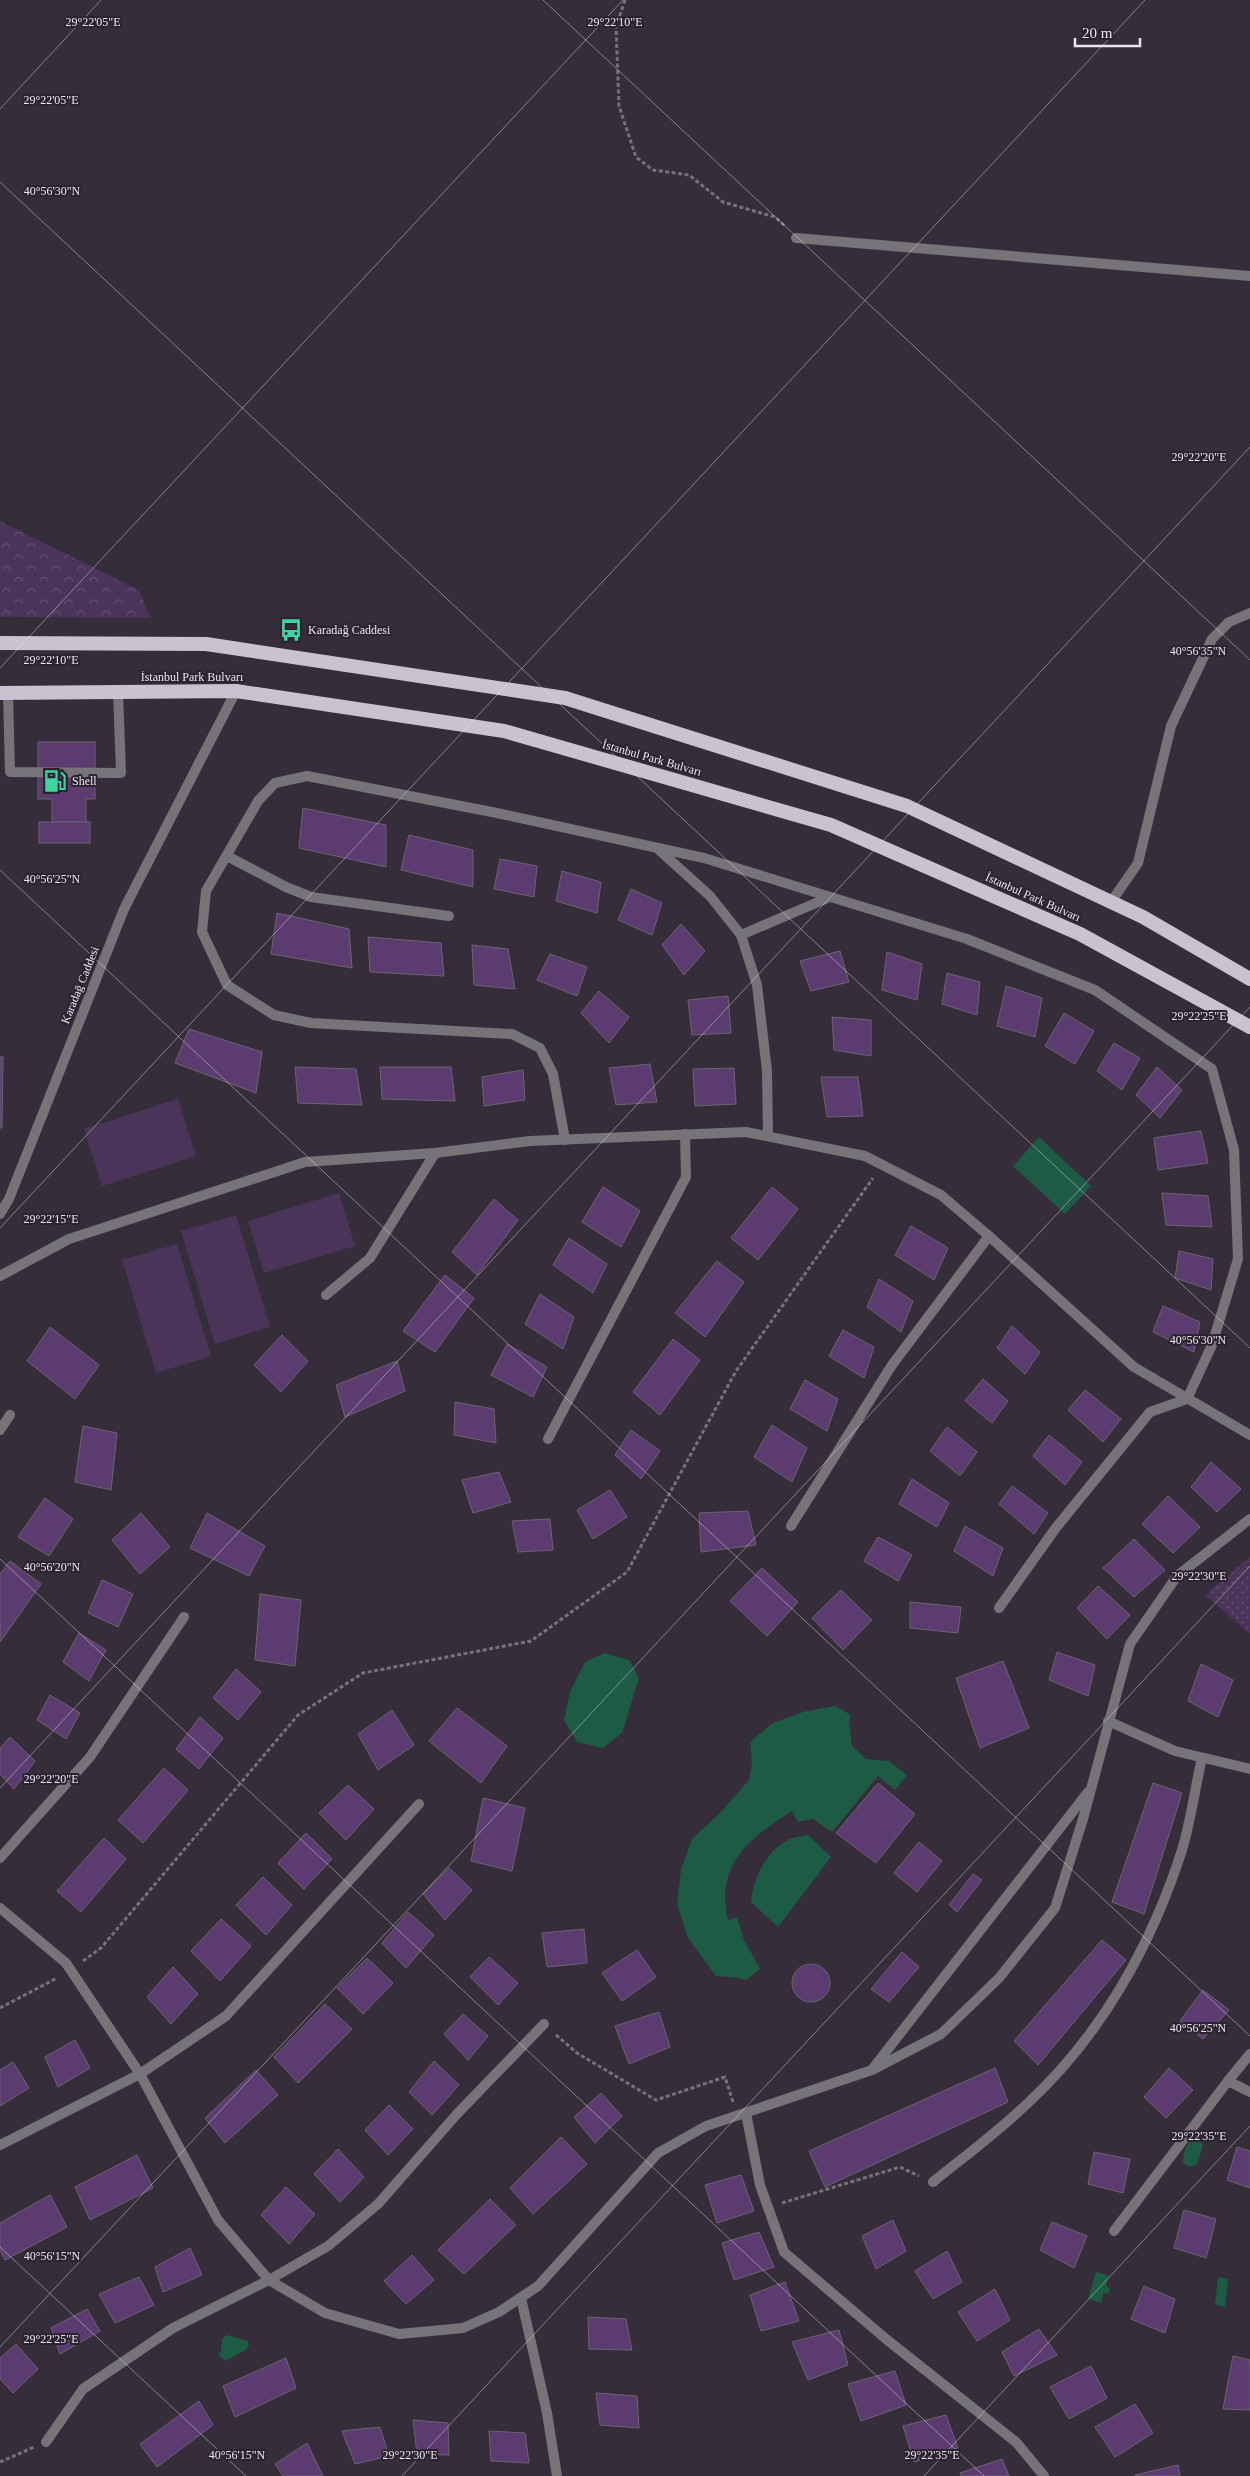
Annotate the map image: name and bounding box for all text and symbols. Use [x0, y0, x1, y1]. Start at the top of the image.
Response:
text: 29°22'05"E [65, 15, 121, 29]
text: 29°22'10"E [587, 15, 643, 29]
scale bar [1075, 15, 1140, 47]
text: 20 m [1082, 25, 1113, 41]
text: 29°22'05"E [23, 93, 79, 107]
text: 40°56'30"N [24, 184, 81, 198]
text: 29°22'20"E [1171, 450, 1227, 464]
bus stop icon: Karadağ Caddesi [278, 617, 304, 643]
place label: Karadağ Caddesi [308, 623, 391, 637]
text: 40°56'35"N [1170, 644, 1227, 658]
text: 29°22'10"E [23, 653, 79, 667]
street label: İstanbul Park Bulvarı [141, 670, 244, 684]
street label: İstanbul Park Bulvarı [601, 737, 704, 779]
fuel station icon: Shell [42, 768, 68, 794]
place label: Shell [72, 774, 97, 788]
street label: İstanbul Park Bulvarı [983, 870, 1083, 925]
text: 40°56'25"N [24, 872, 81, 886]
street label: Karadağ Caddesi [58, 944, 102, 1026]
text: 29°22'25"E [1171, 1009, 1227, 1023]
text: 29°22'15"E [23, 1212, 79, 1226]
text: 40°56'30"N [1170, 1333, 1227, 1347]
text: 40°56'20"N [24, 1560, 81, 1574]
text: 29°22'30"E [1171, 1569, 1227, 1583]
text: 29°22'20"E [23, 1772, 79, 1786]
text: 40°56'25"N [1170, 2021, 1227, 2035]
text: 29°22'35"E [1171, 2129, 1227, 2143]
text: 40°56'15"N [24, 2249, 81, 2263]
text: 29°22'25"E [23, 2332, 79, 2346]
text: 40°56'15"N [209, 2448, 266, 2462]
text: 29°22'30"E [382, 2448, 438, 2462]
text: 29°22'35"E [904, 2448, 960, 2462]

